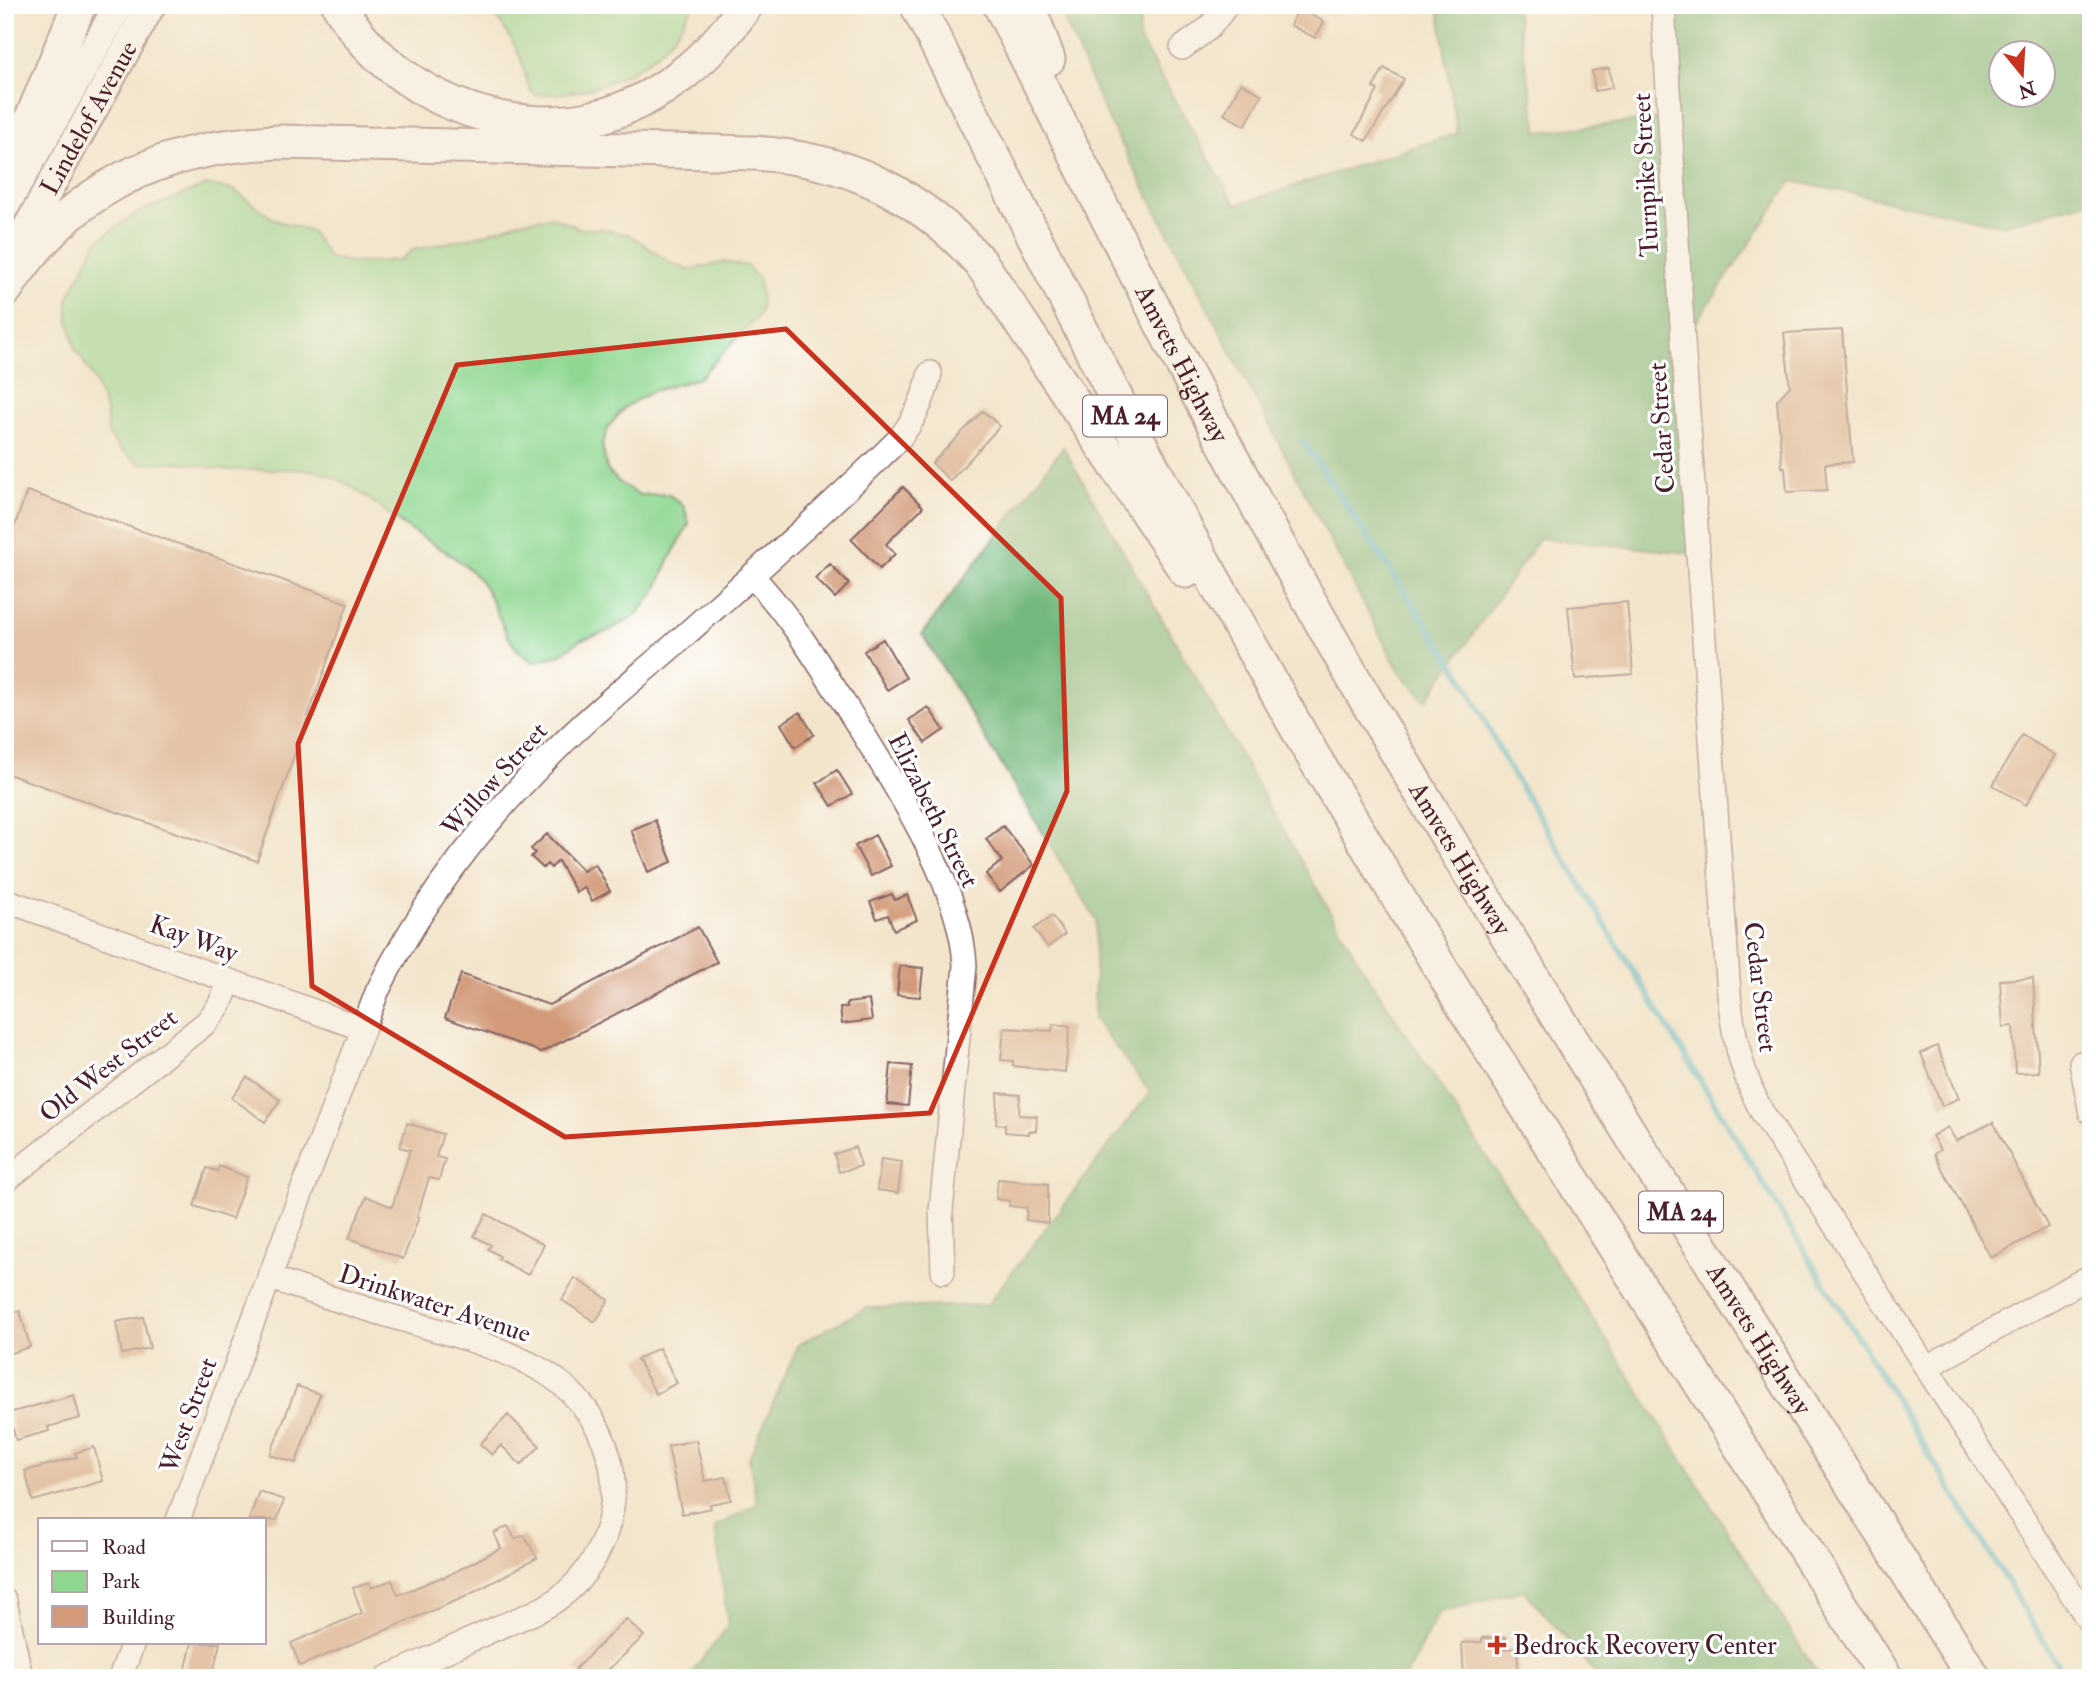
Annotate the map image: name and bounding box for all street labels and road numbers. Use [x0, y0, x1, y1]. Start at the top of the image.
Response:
street label: Lindelof Avenue [34, 35, 145, 201]
street label: Turnpike Street [1626, 92, 1667, 258]
street label: Amvets Highway [1127, 279, 1236, 449]
street label: Cedar Street [1641, 361, 1683, 494]
road number: MA 24 [1083, 396, 1167, 436]
street label: Willow Street [434, 716, 555, 844]
street label: Elizabeth Street [880, 728, 986, 893]
street label: Amvets Highway [1401, 776, 1518, 942]
street label: Kay Way [145, 908, 243, 970]
street label: Cedar Street [1736, 920, 1784, 1054]
street label: Old West Street [33, 1002, 184, 1130]
road number: MA 24 [1639, 1192, 1723, 1232]
street label: Amvets Highway [1698, 1257, 1819, 1422]
street label: Drinkwater Avenue [335, 1258, 535, 1350]
street label: West Street [153, 1353, 225, 1478]

